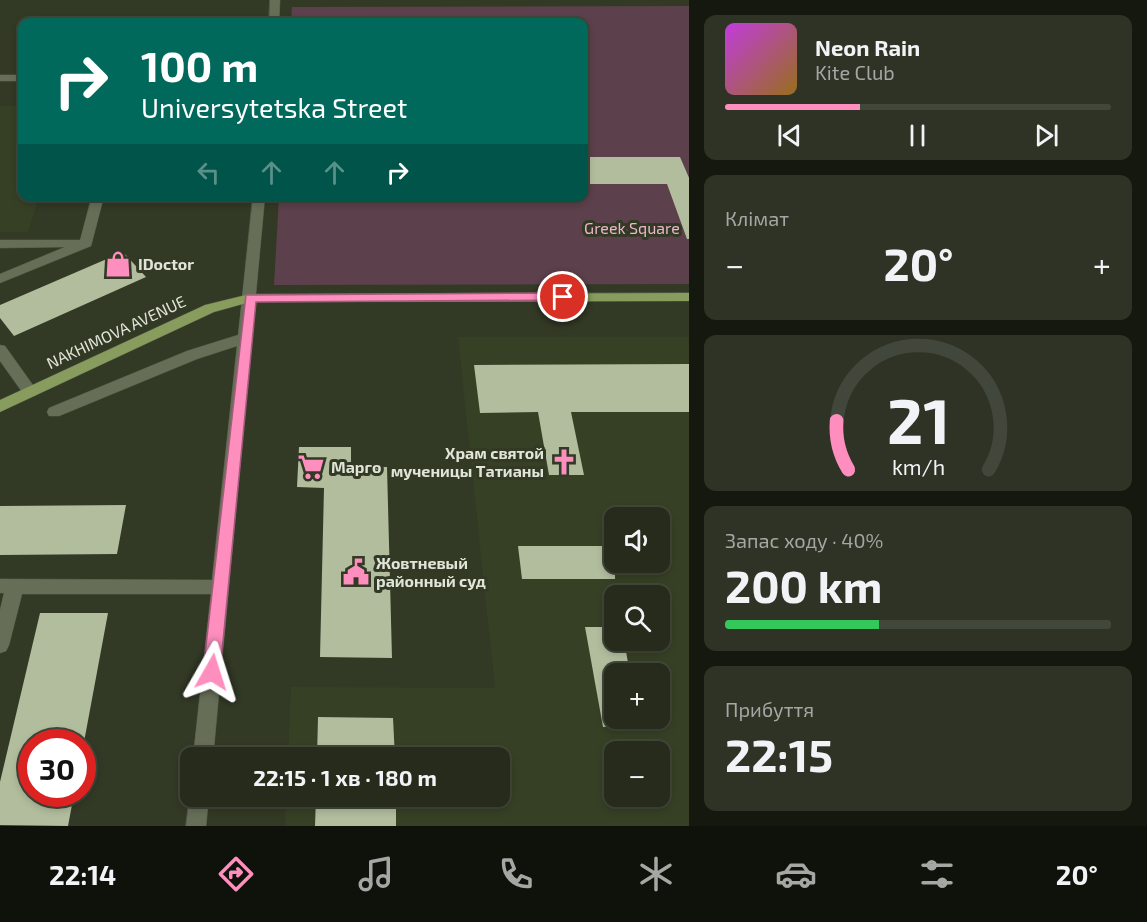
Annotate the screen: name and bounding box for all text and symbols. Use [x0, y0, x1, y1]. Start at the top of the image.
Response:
text: Neon Rain [815, 34, 920, 60]
text: 100 m [141, 40, 258, 90]
icon: right [42, 42, 120, 120]
text: Kite Club [815, 60, 895, 84]
text: Universytetska Street [141, 91, 407, 123]
icon: previous [773, 119, 806, 152]
icon: pause [901, 119, 934, 152]
icon: next [1030, 119, 1063, 152]
icon: left [192, 156, 225, 189]
icon: ahead [255, 156, 288, 189]
icon: ahead [318, 156, 351, 189]
icon: right [381, 156, 414, 189]
text: Клімат [725, 206, 789, 230]
park label: Greek Square [584, 218, 680, 237]
text: 20° [884, 236, 954, 290]
text: − [725, 244, 744, 284]
text: + [1093, 244, 1111, 284]
shop icon: IDoctor [103, 249, 133, 279]
place label: IDoctor [138, 254, 194, 273]
pin [537, 271, 588, 322]
icon: arrive [546, 280, 579, 313]
street label: NAKHIMOVA AVENUE [43, 291, 188, 372]
text: 21 [886, 382, 950, 457]
place label: Храм святой мученицы Татианы [391, 443, 544, 480]
church icon: Храм святой мученицы Татианы [549, 447, 579, 477]
supermarket icon: Марго [296, 452, 326, 482]
text: km/h [891, 454, 945, 479]
place label: Марго [331, 457, 381, 476]
map controls [604, 507, 670, 807]
button: sound [604, 507, 670, 573]
text: Запас ходу · 40% [725, 528, 884, 552]
place label: Жовтневый районный суд [376, 553, 486, 590]
public building icon: Жовтневый районный суд [341, 557, 371, 587]
text: 200 km [725, 558, 882, 612]
button: search [604, 585, 670, 651]
position arrow [180, 640, 244, 704]
button: + [604, 663, 670, 729]
text: Прибуття [725, 697, 814, 721]
text: 22:15 [725, 727, 833, 781]
speed limit sign: 30 [18, 729, 96, 807]
button: − [604, 741, 670, 807]
text: 22:15 · 1 хв · 180 m [253, 764, 437, 790]
icon: directions [215, 853, 257, 895]
icon: music [355, 853, 397, 895]
icon: phone [495, 853, 537, 895]
icon: climate [635, 853, 677, 895]
icon: car [775, 853, 817, 895]
icon: filters [916, 853, 958, 895]
text: 22:14 [49, 858, 116, 890]
text: 20° [1056, 858, 1098, 890]

